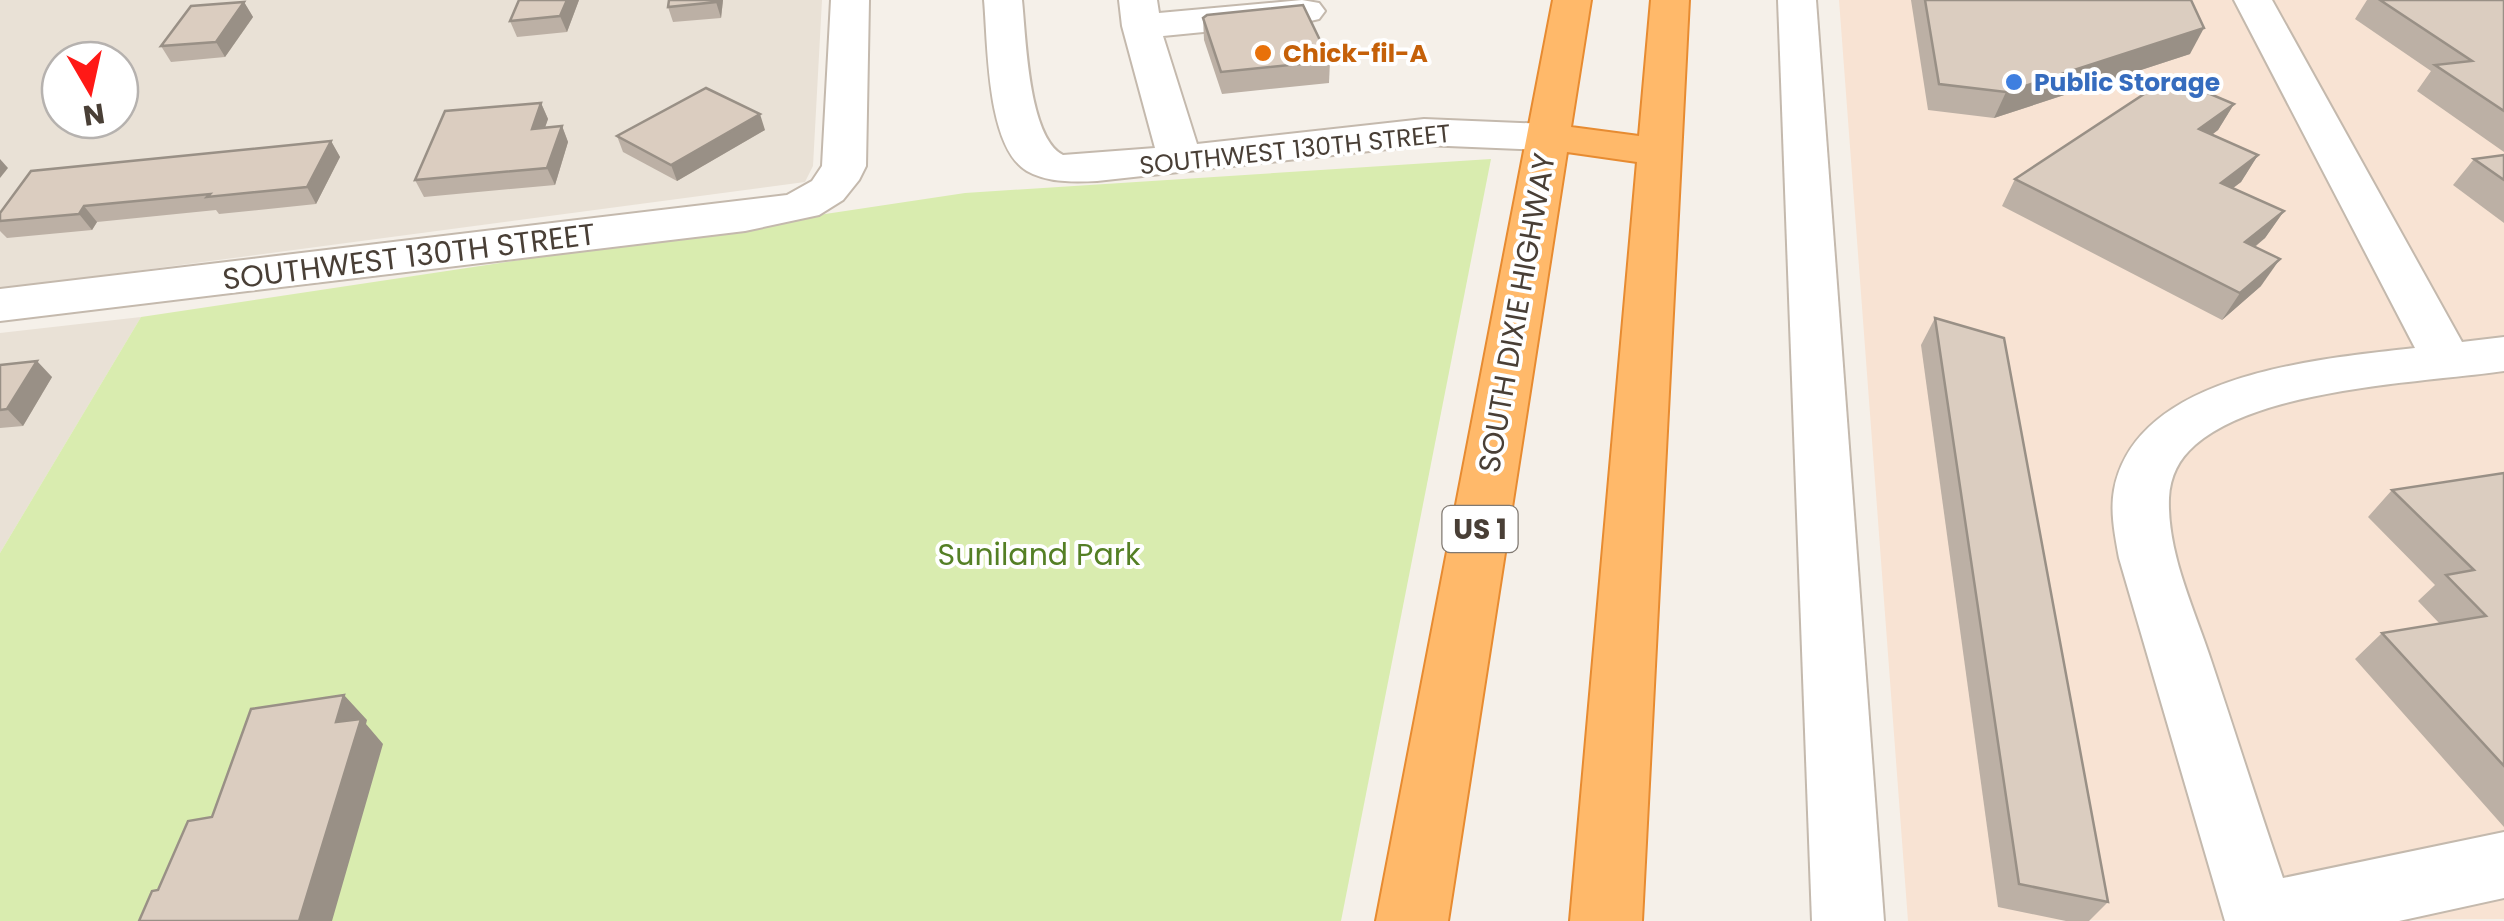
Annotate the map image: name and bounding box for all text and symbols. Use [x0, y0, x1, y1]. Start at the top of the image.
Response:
place label: Chick-fil-A [1283, 36, 1429, 71]
north arrow [40, 40, 140, 140]
marker: Chick-fil-A [1252, 42, 1274, 64]
place label: Public Storage [2034, 65, 2220, 100]
marker: Public Storage [2003, 71, 2025, 93]
text: N [80, 93, 107, 135]
street label: SOUTHWEST 130TH STREET [1138, 116, 1452, 183]
street label: SOUTH DIXIE HIGHWAY [1467, 150, 1566, 476]
street label: SOUTHWEST 130TH STREET [220, 212, 598, 301]
road number: US 1 [1442, 506, 1518, 552]
park label: Suniland Park [938, 533, 1141, 576]

